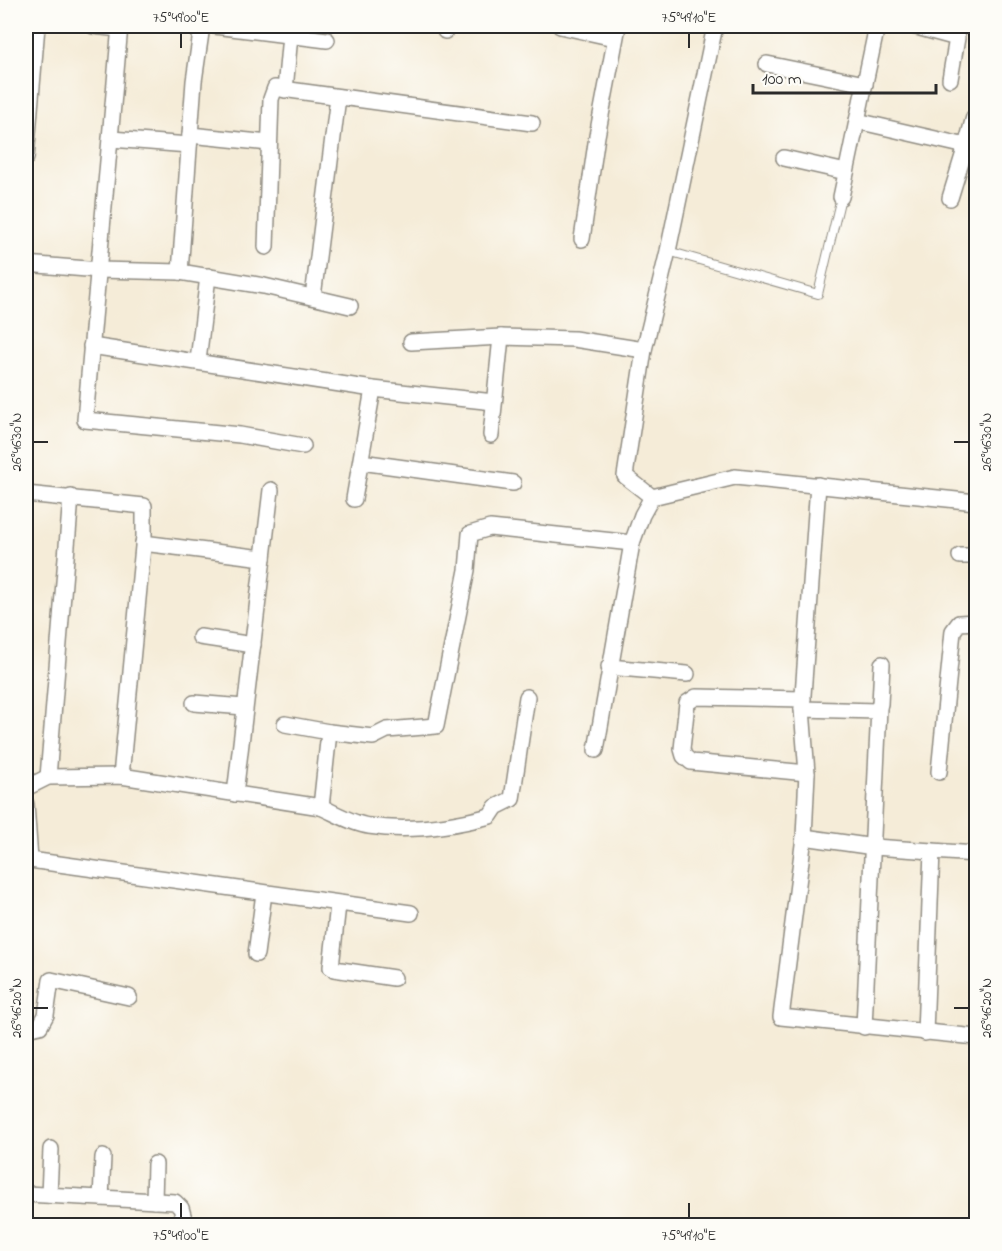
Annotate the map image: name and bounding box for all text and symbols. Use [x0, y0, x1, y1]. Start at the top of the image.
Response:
text: 75°49'00"E [153, 7, 209, 29]
text: 75°49'10"E [662, 7, 716, 29]
scale bar [753, 57, 936, 95]
text: 100 m [762, 67, 802, 93]
text: 26°46'30"N [6, 413, 28, 471]
text: 26°46'30"N [976, 413, 998, 471]
text: 26°46'20"N [6, 978, 28, 1038]
text: 26°46'20"N [976, 978, 998, 1038]
text: 75°49'00"E [153, 1225, 209, 1247]
text: 75°49'10"E [662, 1225, 716, 1247]

